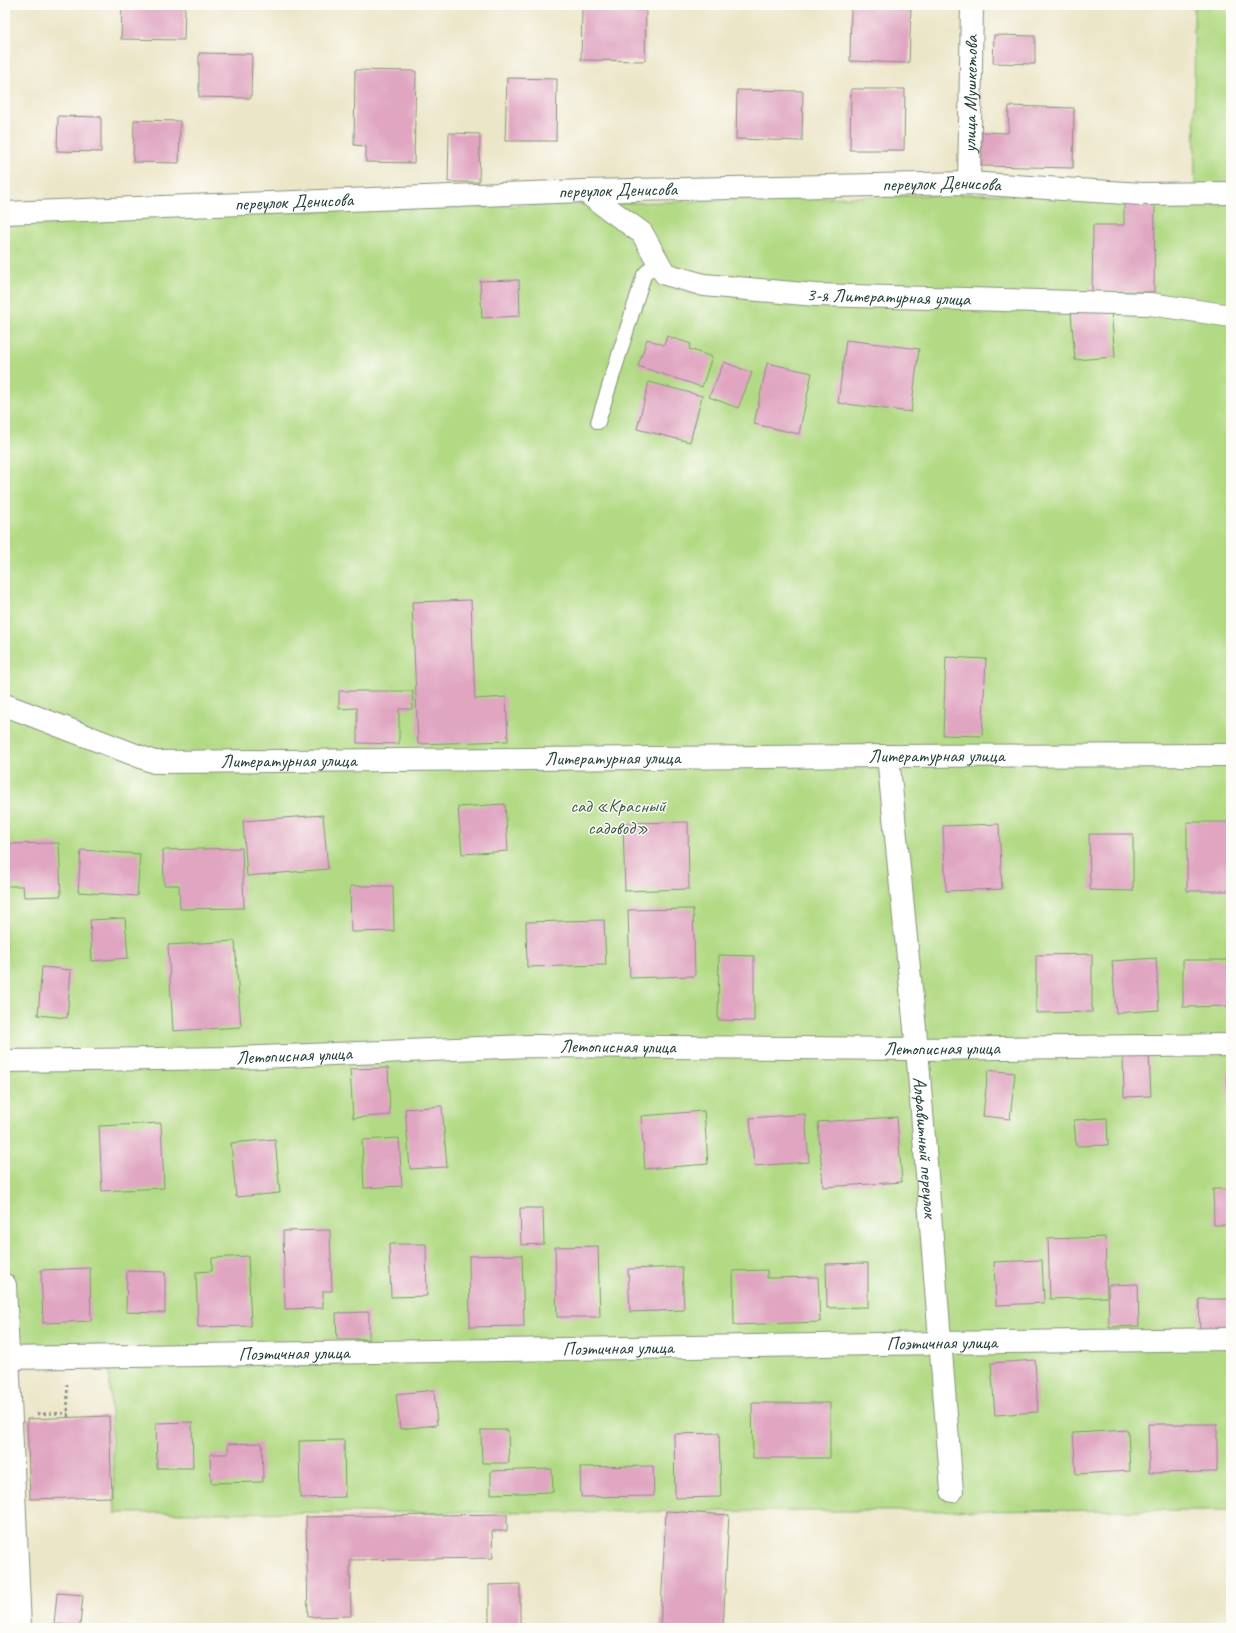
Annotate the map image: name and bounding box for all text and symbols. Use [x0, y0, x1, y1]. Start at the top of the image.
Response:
street label: улица Мушкетова [957, 34, 984, 154]
street label: переулок Денисова [882, 171, 1003, 197]
street label: переулок Денисова [558, 177, 679, 204]
street label: переулок Денисова [234, 188, 355, 216]
street label: 3-я Литературная улица [805, 282, 972, 311]
street label: Литературная улица [868, 744, 1007, 768]
street label: Литературная улица [544, 746, 683, 771]
street label: Литературная улица [220, 748, 359, 773]
park label: сад «Красный садовод» [570, 794, 667, 840]
street label: Летописная улица [560, 1034, 677, 1059]
street label: Летописная улица [884, 1036, 1001, 1061]
street label: Летописная улица [236, 1041, 354, 1070]
street label: Алфавитный переулок [907, 1076, 942, 1221]
street label: Поэтичная улица [886, 1330, 1000, 1356]
street label: Поэтичная улица [562, 1335, 676, 1361]
street label: Поэтичная улица [238, 1340, 352, 1366]

